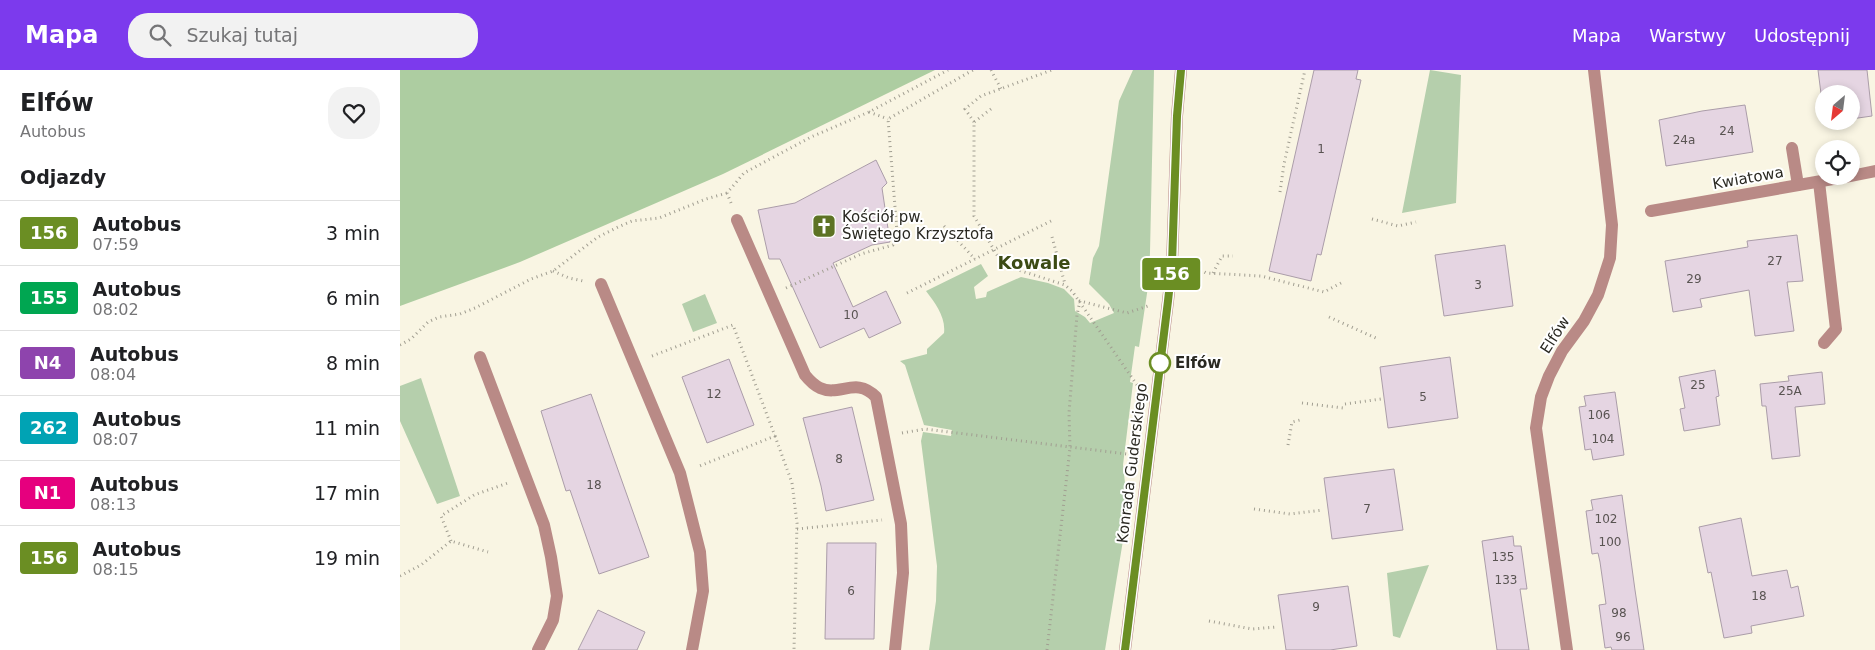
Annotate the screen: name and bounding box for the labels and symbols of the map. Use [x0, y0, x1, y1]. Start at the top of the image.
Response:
north arrow [1815, 85, 1860, 130]
house number: 24 [1719, 124, 1735, 138]
house number: 24a [1673, 133, 1695, 147]
house number: 1 [1317, 142, 1325, 156]
street label: Kwiatowa [1711, 163, 1785, 193]
place label: Kościół pw. Świętego Krzysztofa [842, 208, 994, 243]
church icon: Kościół pw. Świętego Krzysztofa [811, 213, 837, 239]
district label: Kowale [997, 252, 1071, 273]
house number: 27 [1767, 254, 1783, 268]
line badge: 156 [1142, 258, 1200, 290]
house number: 29 [1686, 272, 1702, 286]
house number: 3 [1474, 278, 1482, 292]
house number: 10 [843, 308, 859, 322]
street label: Elfów [1536, 313, 1574, 357]
marker: Elfów [1149, 352, 1171, 374]
place label: Elfów [1175, 354, 1221, 372]
house number: 25 [1690, 378, 1706, 392]
street label: Konrada Guderskiego [1113, 382, 1151, 544]
house number: 25A [1778, 384, 1803, 398]
house number: 12 [706, 387, 722, 401]
house number: 5 [1419, 390, 1427, 404]
house number: 106 [1588, 408, 1610, 422]
house number: 104 [1592, 432, 1614, 446]
house number: 8 [835, 452, 843, 466]
house number: 18 [586, 478, 602, 492]
house number: 7 [1363, 502, 1371, 516]
house number: 102 [1595, 512, 1617, 526]
house number: 100 [1599, 535, 1621, 549]
house number: 135 [1492, 550, 1514, 564]
house number: 133 [1495, 573, 1517, 587]
house number: 6 [847, 584, 855, 598]
house number: 18 [1751, 589, 1767, 603]
house number: 9 [1312, 600, 1320, 614]
house number: 98 [1611, 606, 1627, 620]
house number: 96 [1615, 630, 1631, 644]

